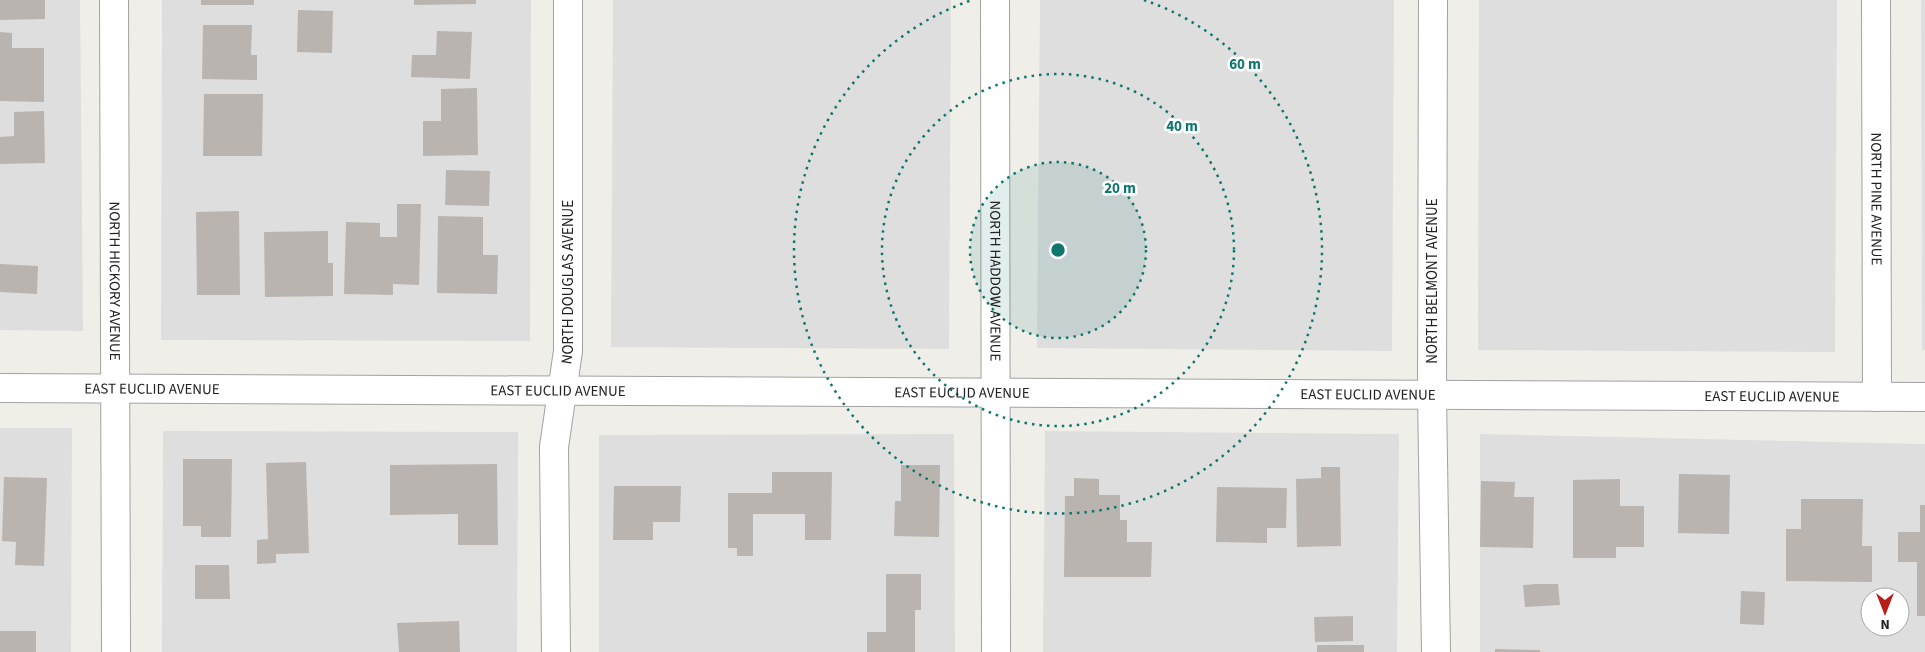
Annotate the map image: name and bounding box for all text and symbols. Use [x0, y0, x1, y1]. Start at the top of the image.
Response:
text: 60 m [1229, 54, 1261, 75]
text: 40 m [1166, 116, 1198, 137]
street label: NORTH PINE AVENUE [1865, 133, 1887, 266]
text: 20 m [1104, 178, 1136, 199]
street label: NORTH BELMONT AVENUE [1422, 198, 1443, 364]
street label: NORTH DOUGLAS AVENUE [556, 200, 579, 366]
street label: NORTH HICKORY AVENUE [104, 201, 125, 361]
street label: NORTH HADDOW AVENUE [984, 201, 1006, 362]
centre of rings [1049, 241, 1067, 259]
street label: EAST EUCLID AVENUE [84, 378, 220, 400]
street label: EAST EUCLID AVENUE [490, 380, 626, 402]
street label: EAST EUCLID AVENUE [894, 382, 1030, 404]
street label: EAST EUCLID AVENUE [1300, 384, 1436, 406]
street label: EAST EUCLID AVENUE [1704, 386, 1840, 408]
north arrow [1860, 587, 1910, 637]
text: N [1880, 614, 1890, 634]

